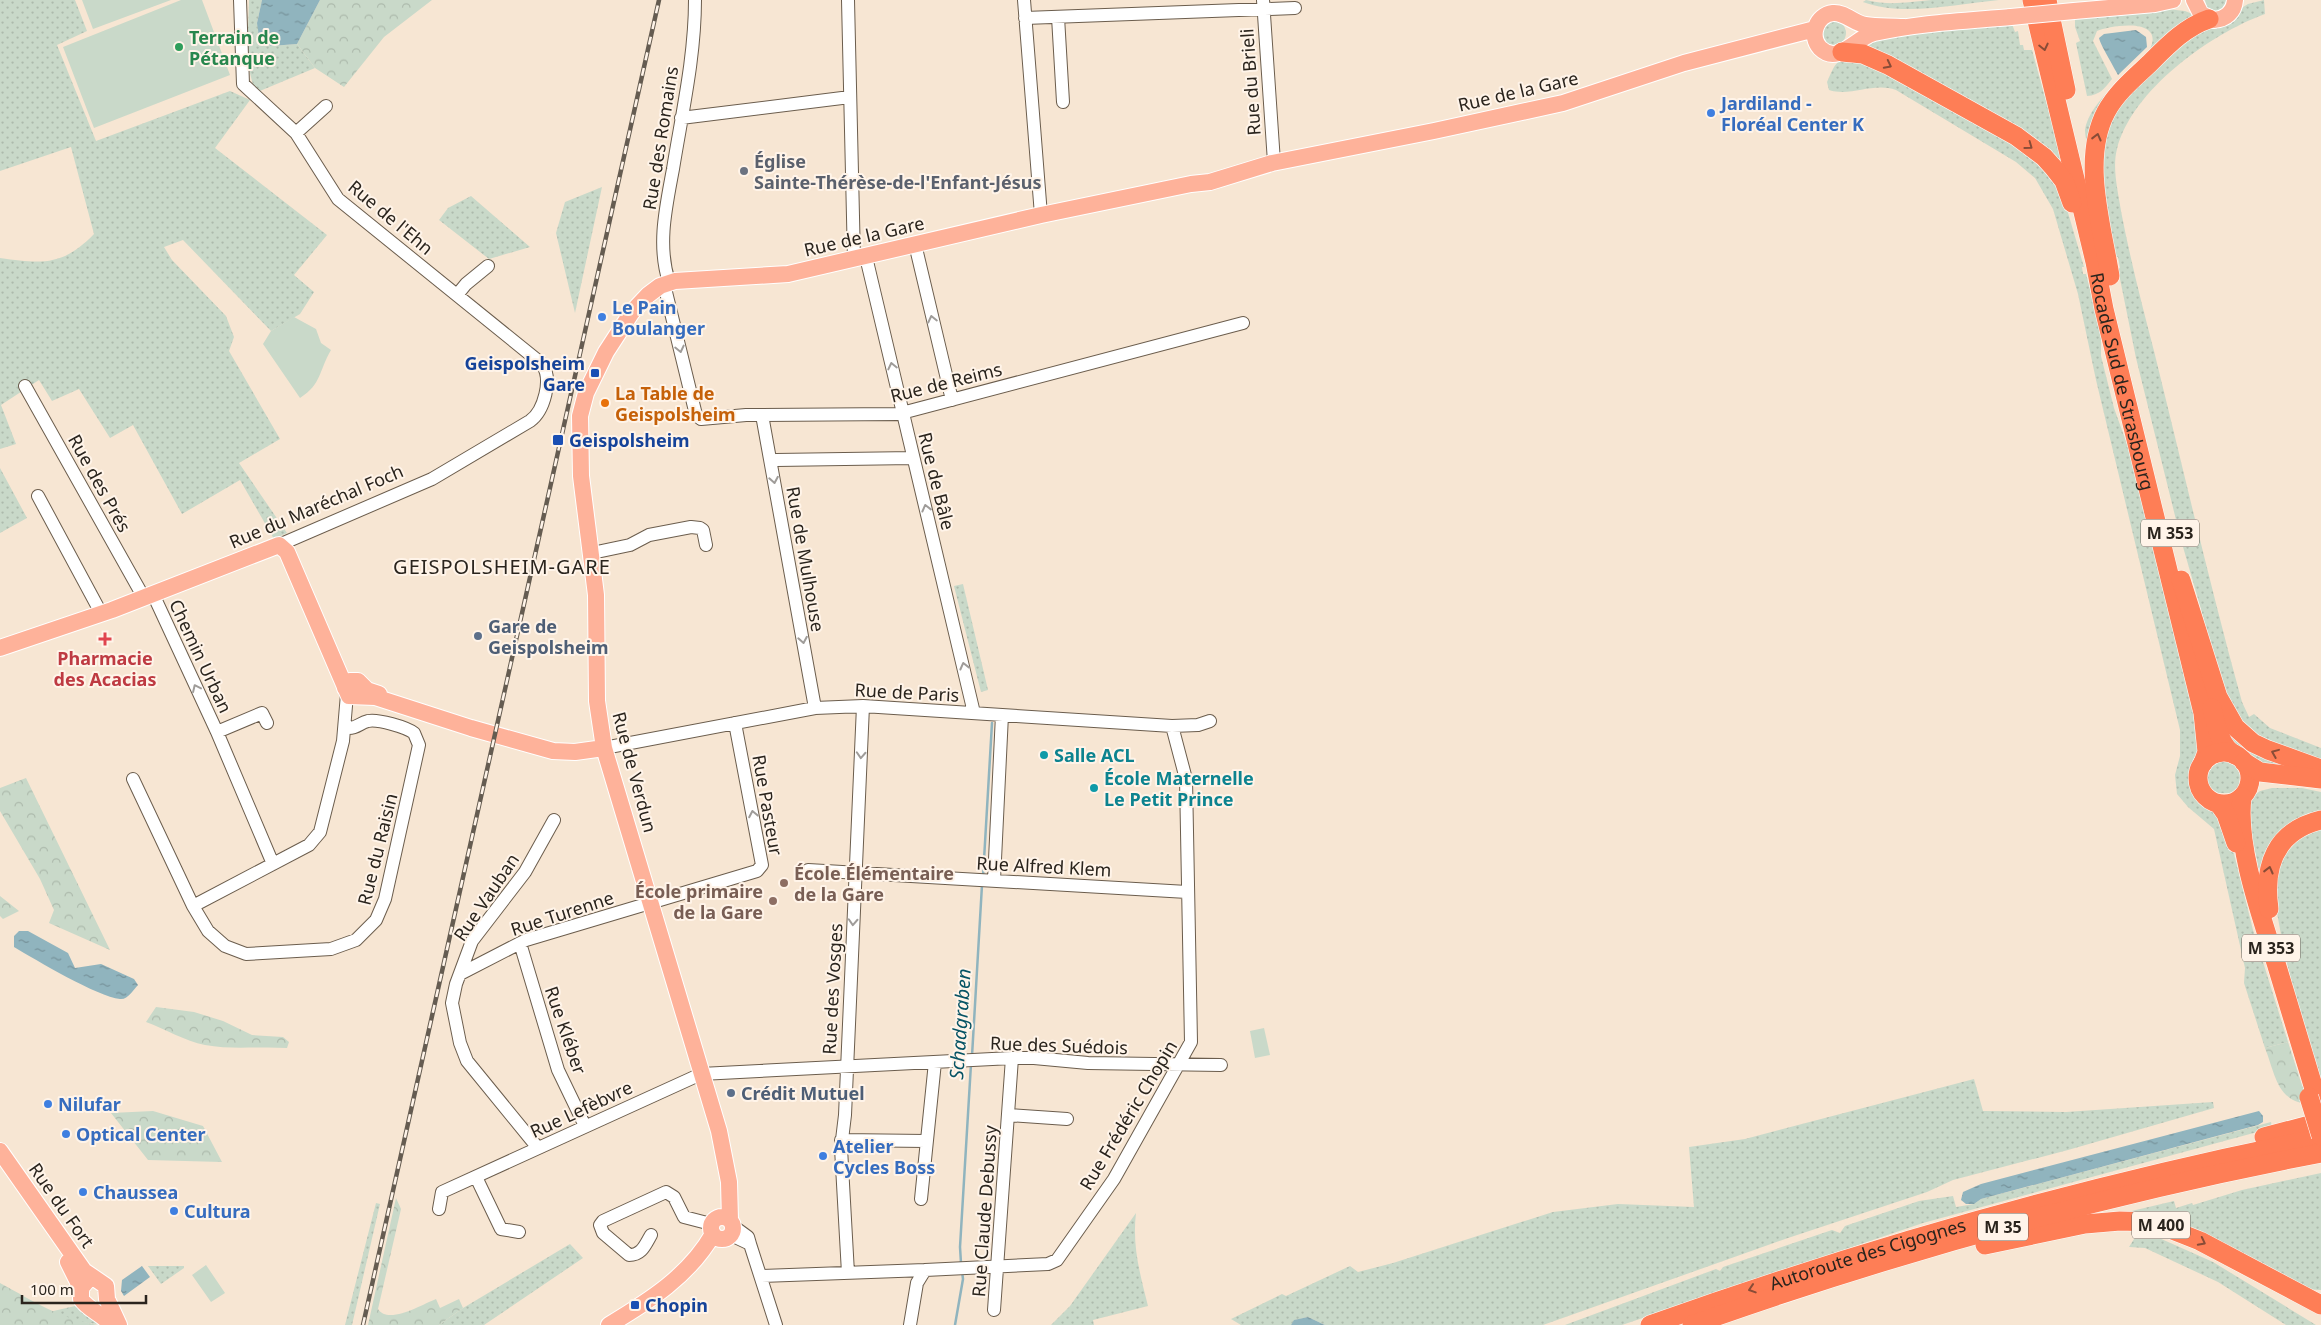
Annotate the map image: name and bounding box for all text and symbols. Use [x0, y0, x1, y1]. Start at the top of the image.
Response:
place label: Terrain de Pétanque [189, 25, 279, 70]
street label: Rue du Brieli [1234, 28, 1266, 136]
marker: Terrain de Pétanque [173, 41, 185, 53]
one-way arrow [2038, 43, 2049, 52]
one-way arrow [1883, 59, 1892, 69]
street label: Rue des Romains [637, 64, 683, 212]
street label: Rue de la Gare [1455, 65, 1581, 117]
place label: Jardiland - Floréal Center K [1719, 91, 1864, 136]
marker: Jardiland - Floréal Center K [1705, 107, 1717, 119]
one-way arrow [2091, 133, 2102, 142]
one-way arrow [2023, 140, 2033, 149]
place label: Église Sainte-Thérèse-de-l'Enfant-Jésus [754, 149, 1042, 194]
marker: Église Sainte-Thérèse-de-l'Enfant-Jésus [738, 165, 750, 177]
street label: Rue de l'Ehn [343, 174, 439, 260]
street label: Rue de la Gare [801, 210, 927, 262]
street label: Rocade Sud de Strasbourg [2085, 271, 2160, 493]
place label: Le Pain Boulanger [612, 295, 705, 340]
marker: Le Pain Boulanger [596, 311, 608, 323]
one-way arrow [927, 314, 938, 323]
one-way arrow [674, 344, 685, 353]
place label: Geispolsheim Gare [464, 351, 585, 396]
street label: Rue de Reims [888, 357, 1004, 407]
one-way arrow [887, 361, 898, 370]
marker: Geispolsheim Gare [589, 367, 601, 379]
place label: La Table de Geispolsheim [615, 381, 736, 426]
marker: La Table de Geispolsheim [599, 397, 611, 409]
place label: Geispolsheim [569, 428, 690, 452]
street label: Rue des Prés [63, 430, 137, 536]
street label: Rue de Bâle [913, 430, 961, 532]
marker: Geispolsheim [551, 433, 565, 447]
street label: Rue du Maréchal Foch [225, 458, 407, 554]
one-way arrow [768, 476, 778, 485]
street label: Rue de Mulhouse [781, 485, 831, 633]
one-way arrow [921, 503, 932, 512]
road number: M 353 [2141, 520, 2199, 546]
district label: GEISPOLSHEIM-GARE [393, 553, 611, 580]
street label: Chemin Urban [164, 595, 238, 717]
place label: Gare de Geispolsheim [488, 614, 609, 659]
marker: Gare de Geispolsheim [472, 630, 484, 642]
marker: Pharmacie des Acacias [99, 633, 111, 645]
one-way arrow [797, 636, 807, 645]
place label: Pharmacie des Acacias [54, 646, 156, 691]
one-way arrow [959, 661, 970, 670]
street label: Rue de Paris [854, 677, 960, 707]
one-way arrow [192, 684, 202, 693]
street label: Rue de Verdun [607, 709, 663, 835]
place label: Salle ACL [1054, 743, 1135, 767]
marker: Salle ACL [1038, 749, 1050, 761]
one-way arrow [2271, 749, 2280, 759]
one-way arrow [855, 751, 866, 759]
street label: Rue Pasteur [747, 753, 789, 858]
place label: École Maternelle Le Petit Prince [1104, 766, 1254, 811]
marker: École Maternelle Le Petit Prince [1088, 782, 1100, 794]
street label: Rue du Raisin [352, 791, 402, 907]
one-way arrow [748, 810, 758, 819]
street label: Rue Vauban [448, 848, 524, 946]
street label: Rue Alfred Klem [976, 850, 1112, 882]
place label: École Élémentaire de la Gare [794, 861, 954, 906]
one-way arrow [2263, 866, 2274, 875]
marker: École Élémentaire de la Gare [778, 877, 790, 889]
place label: École primaire de la Gare [635, 879, 763, 924]
street label: Rue Turenne [507, 885, 617, 941]
marker: École primaire de la Gare [767, 895, 779, 907]
one-way arrow [847, 918, 858, 926]
street label: Rue des Vosges [817, 923, 847, 1055]
road number: M 353 [2242, 934, 2300, 961]
water label: Schadgraben [943, 967, 977, 1081]
street label: Rue Kléber [540, 983, 592, 1078]
street label: Rue des Suédois [990, 1031, 1128, 1059]
street label: Rue Frédéric Chopin [1074, 1036, 1182, 1194]
street label: Rue Lefèbvre [526, 1075, 636, 1143]
place label: Crédit Mutuel [741, 1081, 865, 1105]
marker: Crédit Mutuel [725, 1087, 737, 1099]
place label: Nilufar [58, 1092, 121, 1116]
marker: Nilufar [42, 1098, 54, 1110]
place label: Optical Center [76, 1122, 206, 1146]
street label: Rue Claude Debussy [966, 1123, 1002, 1298]
marker: Optical Center [60, 1128, 72, 1140]
place label: Atelier Cycles Boss [833, 1134, 935, 1179]
marker: Atelier Cycles Boss [817, 1150, 829, 1162]
street label: Rue du Fort [24, 1158, 100, 1253]
place label: Chaussea [93, 1180, 178, 1204]
marker: Chaussea [77, 1186, 89, 1198]
place label: Cultura [184, 1199, 251, 1223]
marker: Cultura [168, 1205, 180, 1217]
street label: Autoroute des Cigognes [1766, 1212, 1968, 1295]
road number: M 400 [2132, 1212, 2190, 1238]
road number: M 35 [1978, 1214, 2028, 1240]
one-way arrow [2197, 1236, 2206, 1246]
scale bar [22, 1272, 146, 1304]
text: 100 m [30, 1279, 74, 1299]
one-way arrow [1748, 1283, 1756, 1293]
place label: Chopin [645, 1293, 708, 1317]
marker: Chopin [629, 1299, 641, 1311]

